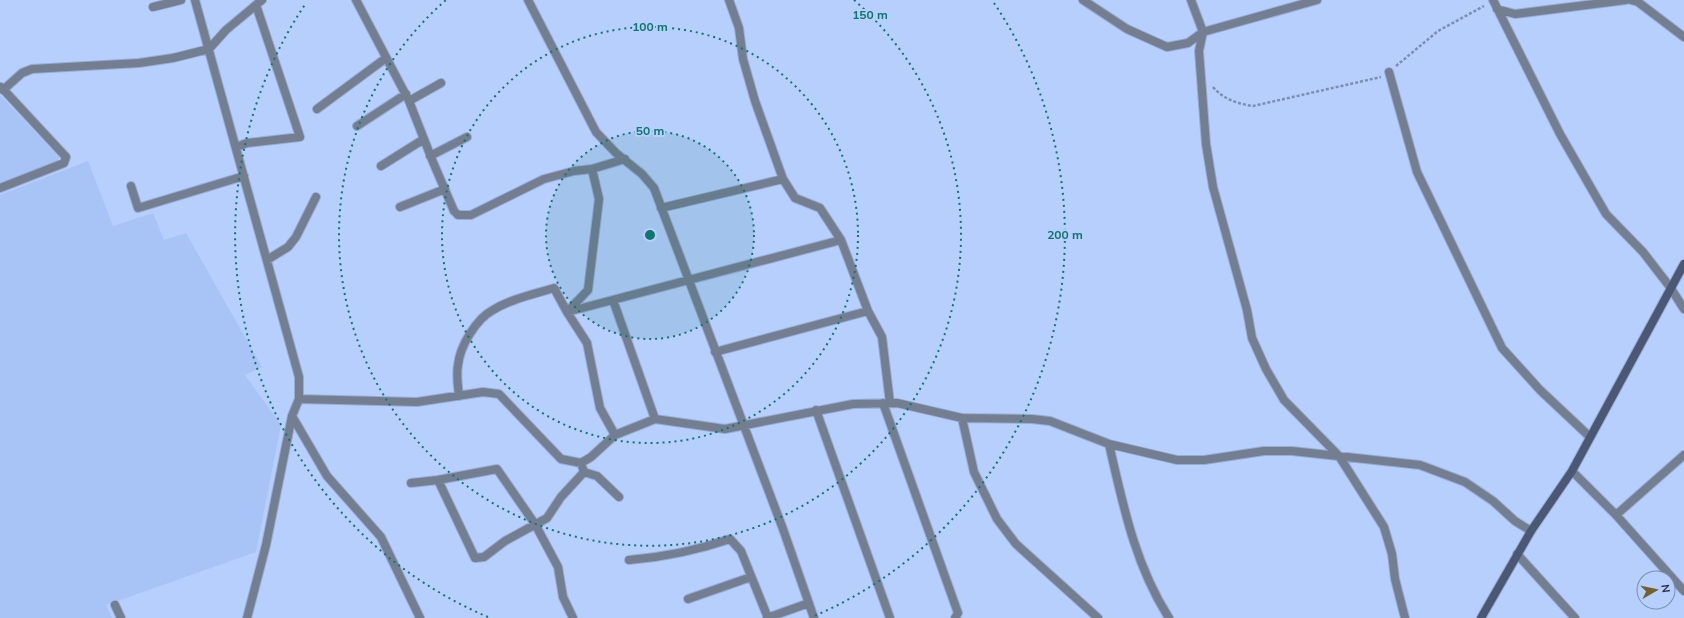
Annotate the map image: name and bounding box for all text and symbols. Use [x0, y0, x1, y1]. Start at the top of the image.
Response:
text: 150 m [852, 7, 888, 22]
text: 100 m [632, 19, 668, 34]
text: 50 m [636, 123, 664, 138]
text: 200 m [1047, 227, 1083, 242]
centre of rings [643, 228, 657, 242]
north arrow [1636, 570, 1676, 610]
text: N [1658, 583, 1673, 594]

